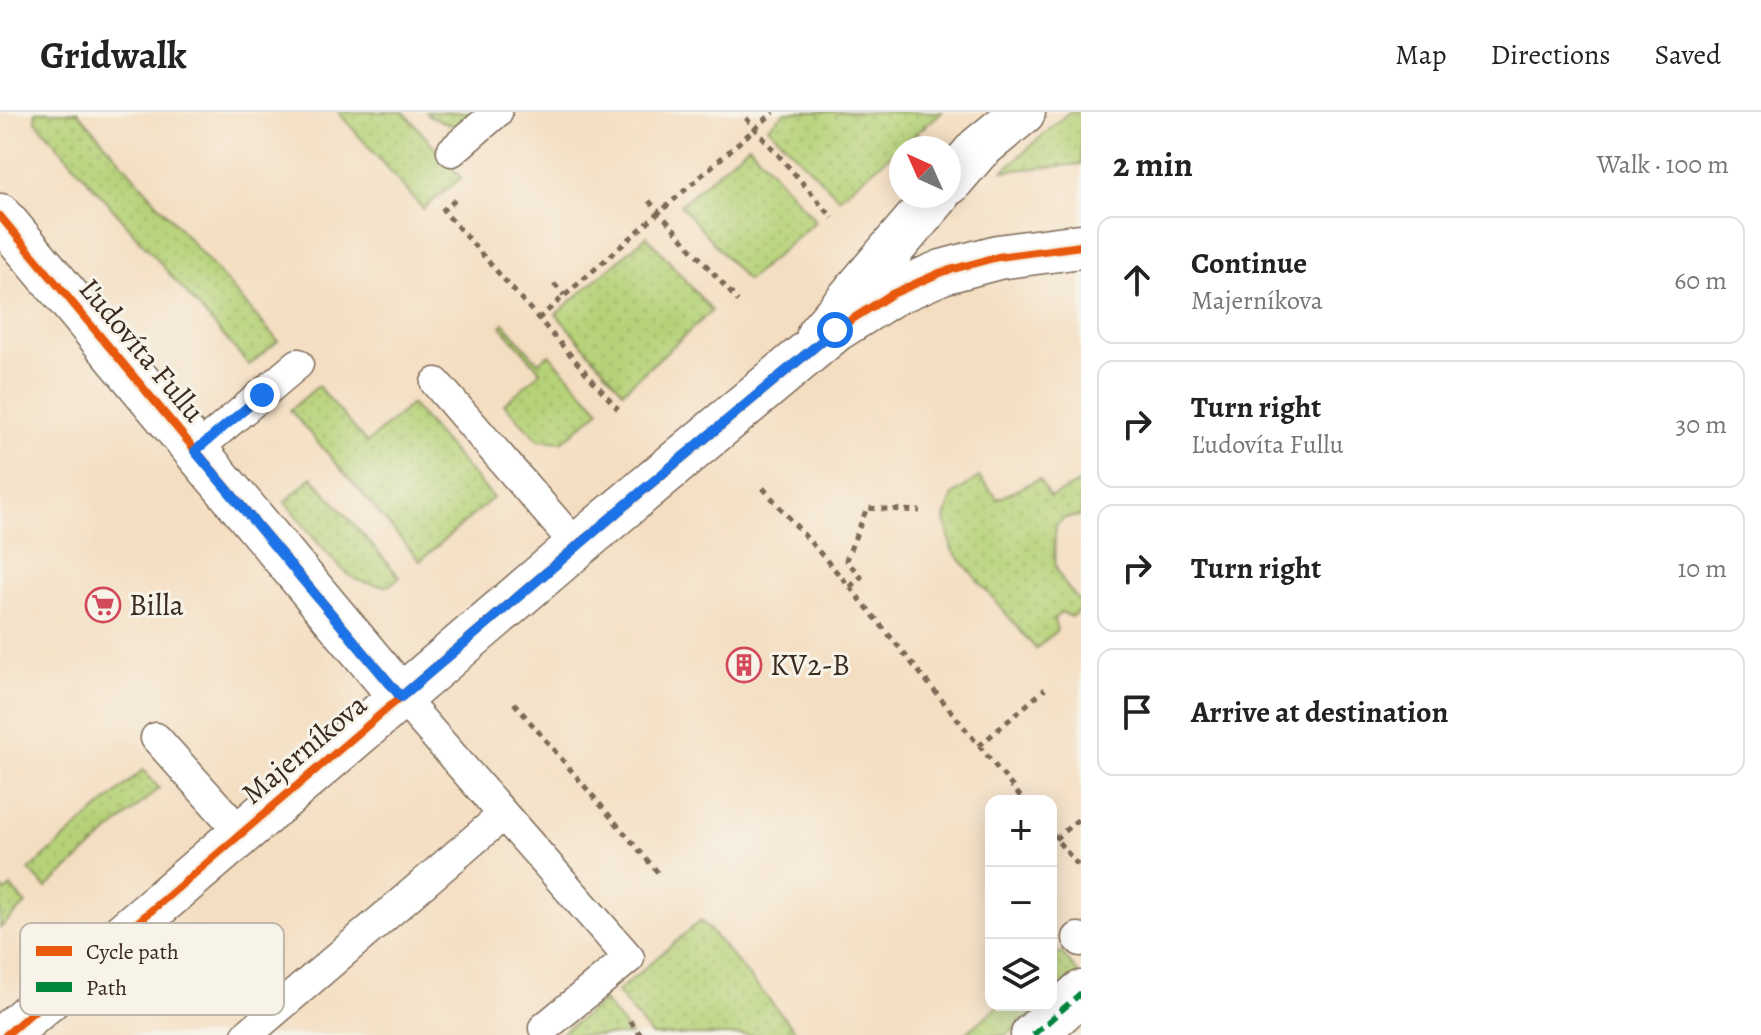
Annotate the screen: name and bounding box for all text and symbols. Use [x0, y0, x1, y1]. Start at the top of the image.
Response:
text: Gridwalk [40, 29, 187, 81]
text: Map [1395, 36, 1446, 74]
text: Directions [1490, 36, 1611, 74]
text: Saved [1655, 36, 1721, 74]
north arrow [889, 136, 961, 208]
text: 2 min [1113, 141, 1193, 188]
text: Walk · 100 m [1597, 147, 1729, 182]
text: Continue [1191, 243, 1307, 283]
icon: ahead [1115, 258, 1159, 302]
text: 60 m [1674, 263, 1727, 298]
street label: Ľudovíta Fullu [70, 270, 214, 431]
text: Majerníkova [1191, 283, 1323, 318]
route start [817, 312, 853, 348]
route end [244, 377, 280, 413]
text: Turn right [1191, 387, 1321, 427]
icon: right [1115, 402, 1159, 446]
text: 30 m [1676, 407, 1727, 442]
text: Ľudovíta Fullu [1191, 427, 1344, 462]
icon: right [1115, 546, 1159, 590]
text: Turn right [1191, 548, 1321, 588]
text: 10 m [1677, 551, 1727, 586]
place label: Billa [129, 585, 184, 625]
supermarket icon: Billa [84, 586, 122, 624]
place label: KV2-B [770, 645, 850, 685]
building icon: KV2-B [725, 646, 763, 684]
street label: Majerníkova [233, 685, 375, 813]
icon: arrive [1115, 690, 1159, 734]
text: Arrive at destination [1191, 692, 1448, 732]
map controls [985, 795, 1057, 1011]
button: + [985, 795, 1057, 867]
button: − [985, 867, 1057, 939]
legend [20, 923, 284, 1015]
text: Cycle path [86, 937, 179, 967]
button: layers [985, 939, 1057, 1011]
text: Path [86, 973, 127, 1003]

